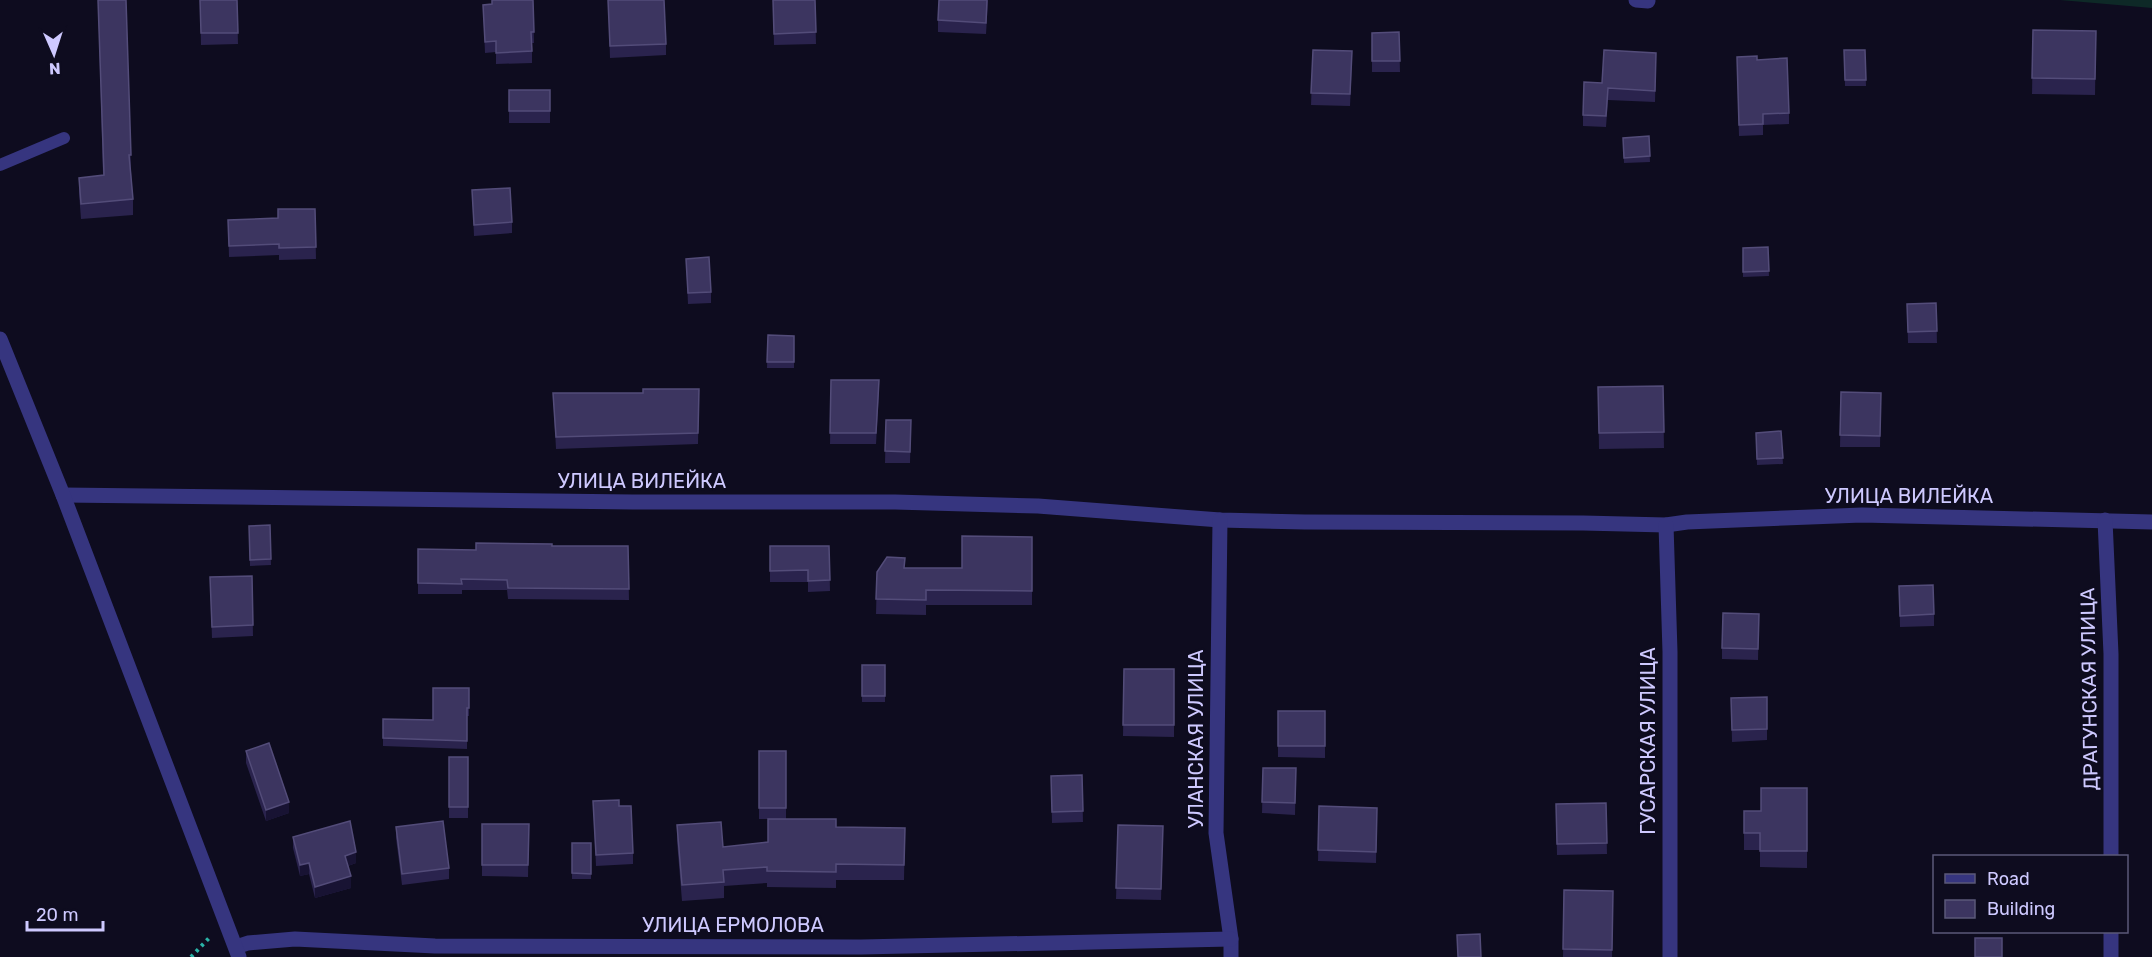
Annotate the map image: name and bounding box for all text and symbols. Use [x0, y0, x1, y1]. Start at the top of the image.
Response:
north arrow [24, 24, 84, 84]
text: N [49, 59, 61, 78]
street label: УЛИЦА ВИЛЕЙКА [558, 469, 726, 493]
street label: УЛИЦА ВИЛЕЙКА [1825, 484, 1993, 508]
street label: ДРАГУНСКАЯ УЛИЦА [2075, 587, 2103, 791]
street label: ГУСАРСКАЯ УЛИЦА [1636, 647, 1660, 835]
street label: УЛАНСКАЯ УЛИЦА [1184, 650, 1208, 828]
legend [1933, 855, 2128, 933]
text: Road [1987, 868, 2030, 890]
scale bar [27, 894, 104, 932]
text: Building [1987, 898, 2055, 920]
text: 20 m [36, 904, 78, 926]
street label: УЛИЦА ЕРМОЛОВА [642, 913, 824, 937]

